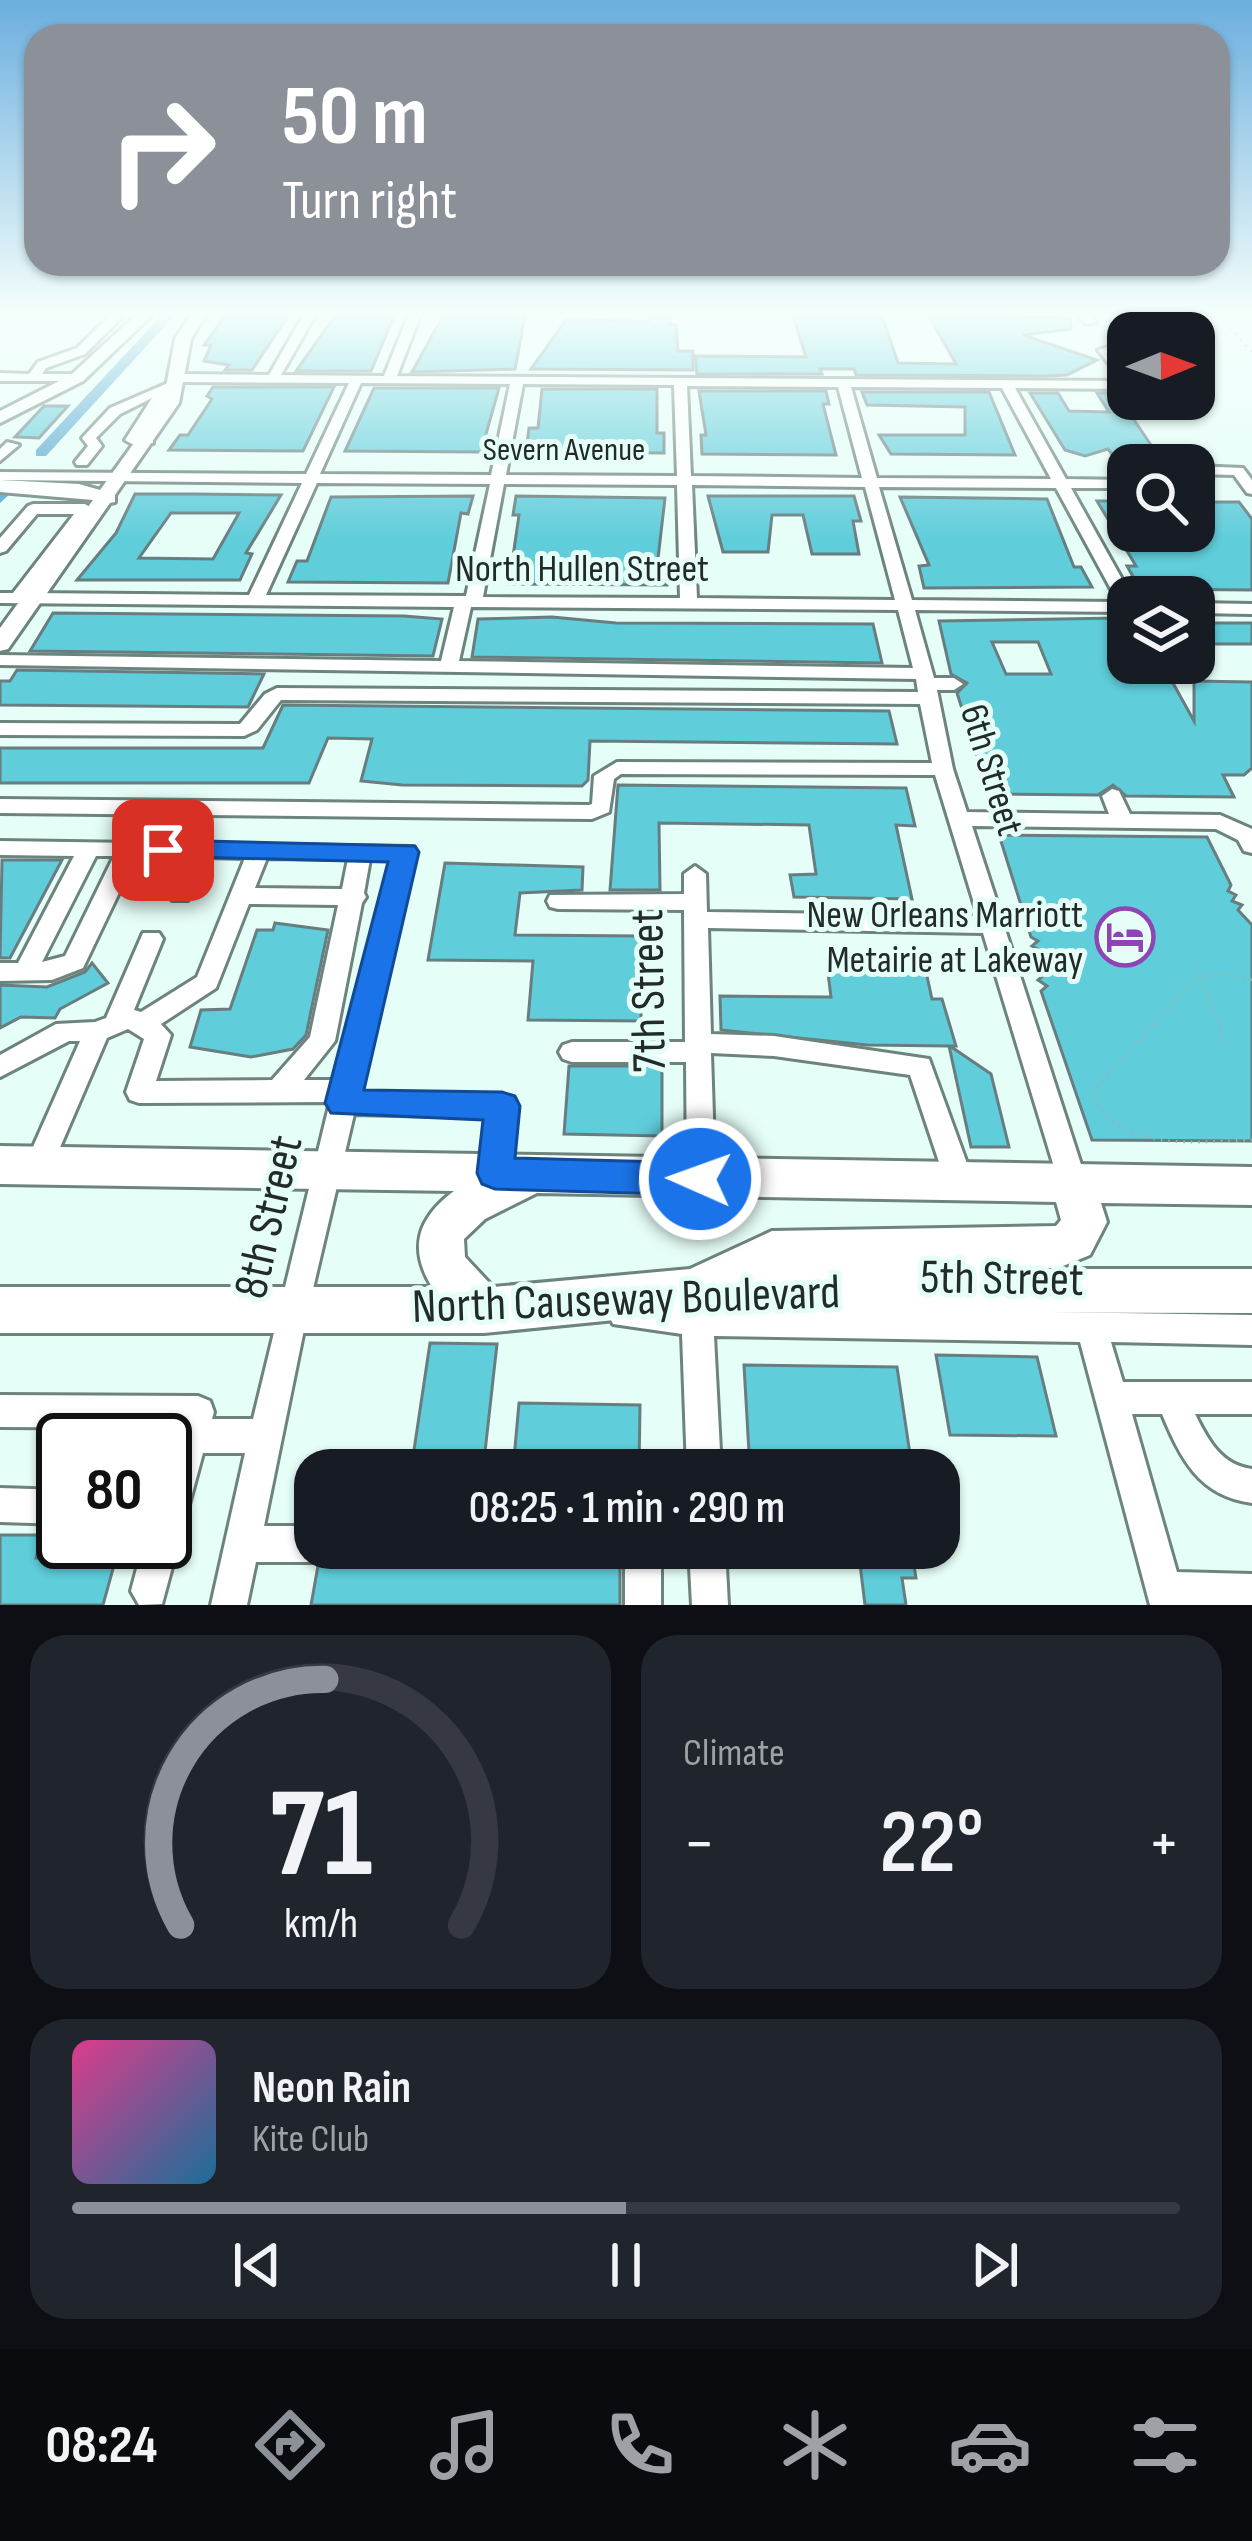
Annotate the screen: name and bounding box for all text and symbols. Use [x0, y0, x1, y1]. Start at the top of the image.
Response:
text: 50 m [282, 67, 428, 168]
icon: right [84, 72, 240, 228]
text: Turn right [282, 169, 457, 234]
north arrow [1107, 312, 1215, 420]
map controls [1107, 312, 1215, 684]
street label: Severn Avenue [483, 430, 645, 470]
button: search [1107, 444, 1215, 552]
street label: North Hullen Street [455, 546, 709, 593]
button: layers [1107, 576, 1215, 684]
street label: 6th Street [949, 699, 1033, 841]
pin [112, 799, 214, 901]
icon: arrive [130, 817, 196, 883]
place label: New Orleans Marriott Metairie at Lakeway [806, 892, 1083, 984]
hotel icon: New Orleans Marriott Metairie at Lakeway [1094, 906, 1156, 968]
street label: 7th Street [619, 909, 679, 1073]
position arrow [637, 1116, 763, 1242]
street label: 8th Street [223, 1130, 315, 1304]
street label: 5th Street [920, 1249, 1084, 1309]
street label: North Causeway Boulevard [411, 1264, 841, 1336]
speed limit sign: 80 [36, 1413, 192, 1569]
text: 08:25 · 1 min · 290 m [469, 1481, 785, 1536]
text: Climate [683, 1730, 785, 1777]
text: 71 [269, 1762, 372, 1911]
text: 22° [879, 1790, 984, 1898]
text: − [683, 1805, 715, 1884]
text: + [1148, 1805, 1180, 1884]
text: km/h [283, 1898, 358, 1950]
text: Neon Rain [252, 2061, 411, 2116]
text: Kite Club [252, 2116, 369, 2163]
icon: previous [224, 2232, 290, 2298]
icon: pause [593, 2232, 659, 2298]
icon: next [962, 2232, 1028, 2298]
icon: directions [248, 2403, 332, 2487]
icon: music [423, 2403, 507, 2487]
icon: phone [598, 2403, 682, 2487]
icon: climate [773, 2403, 857, 2487]
icon: car [948, 2403, 1032, 2487]
icon: filters [1123, 2403, 1207, 2487]
text: 08:24 [45, 2413, 157, 2478]

